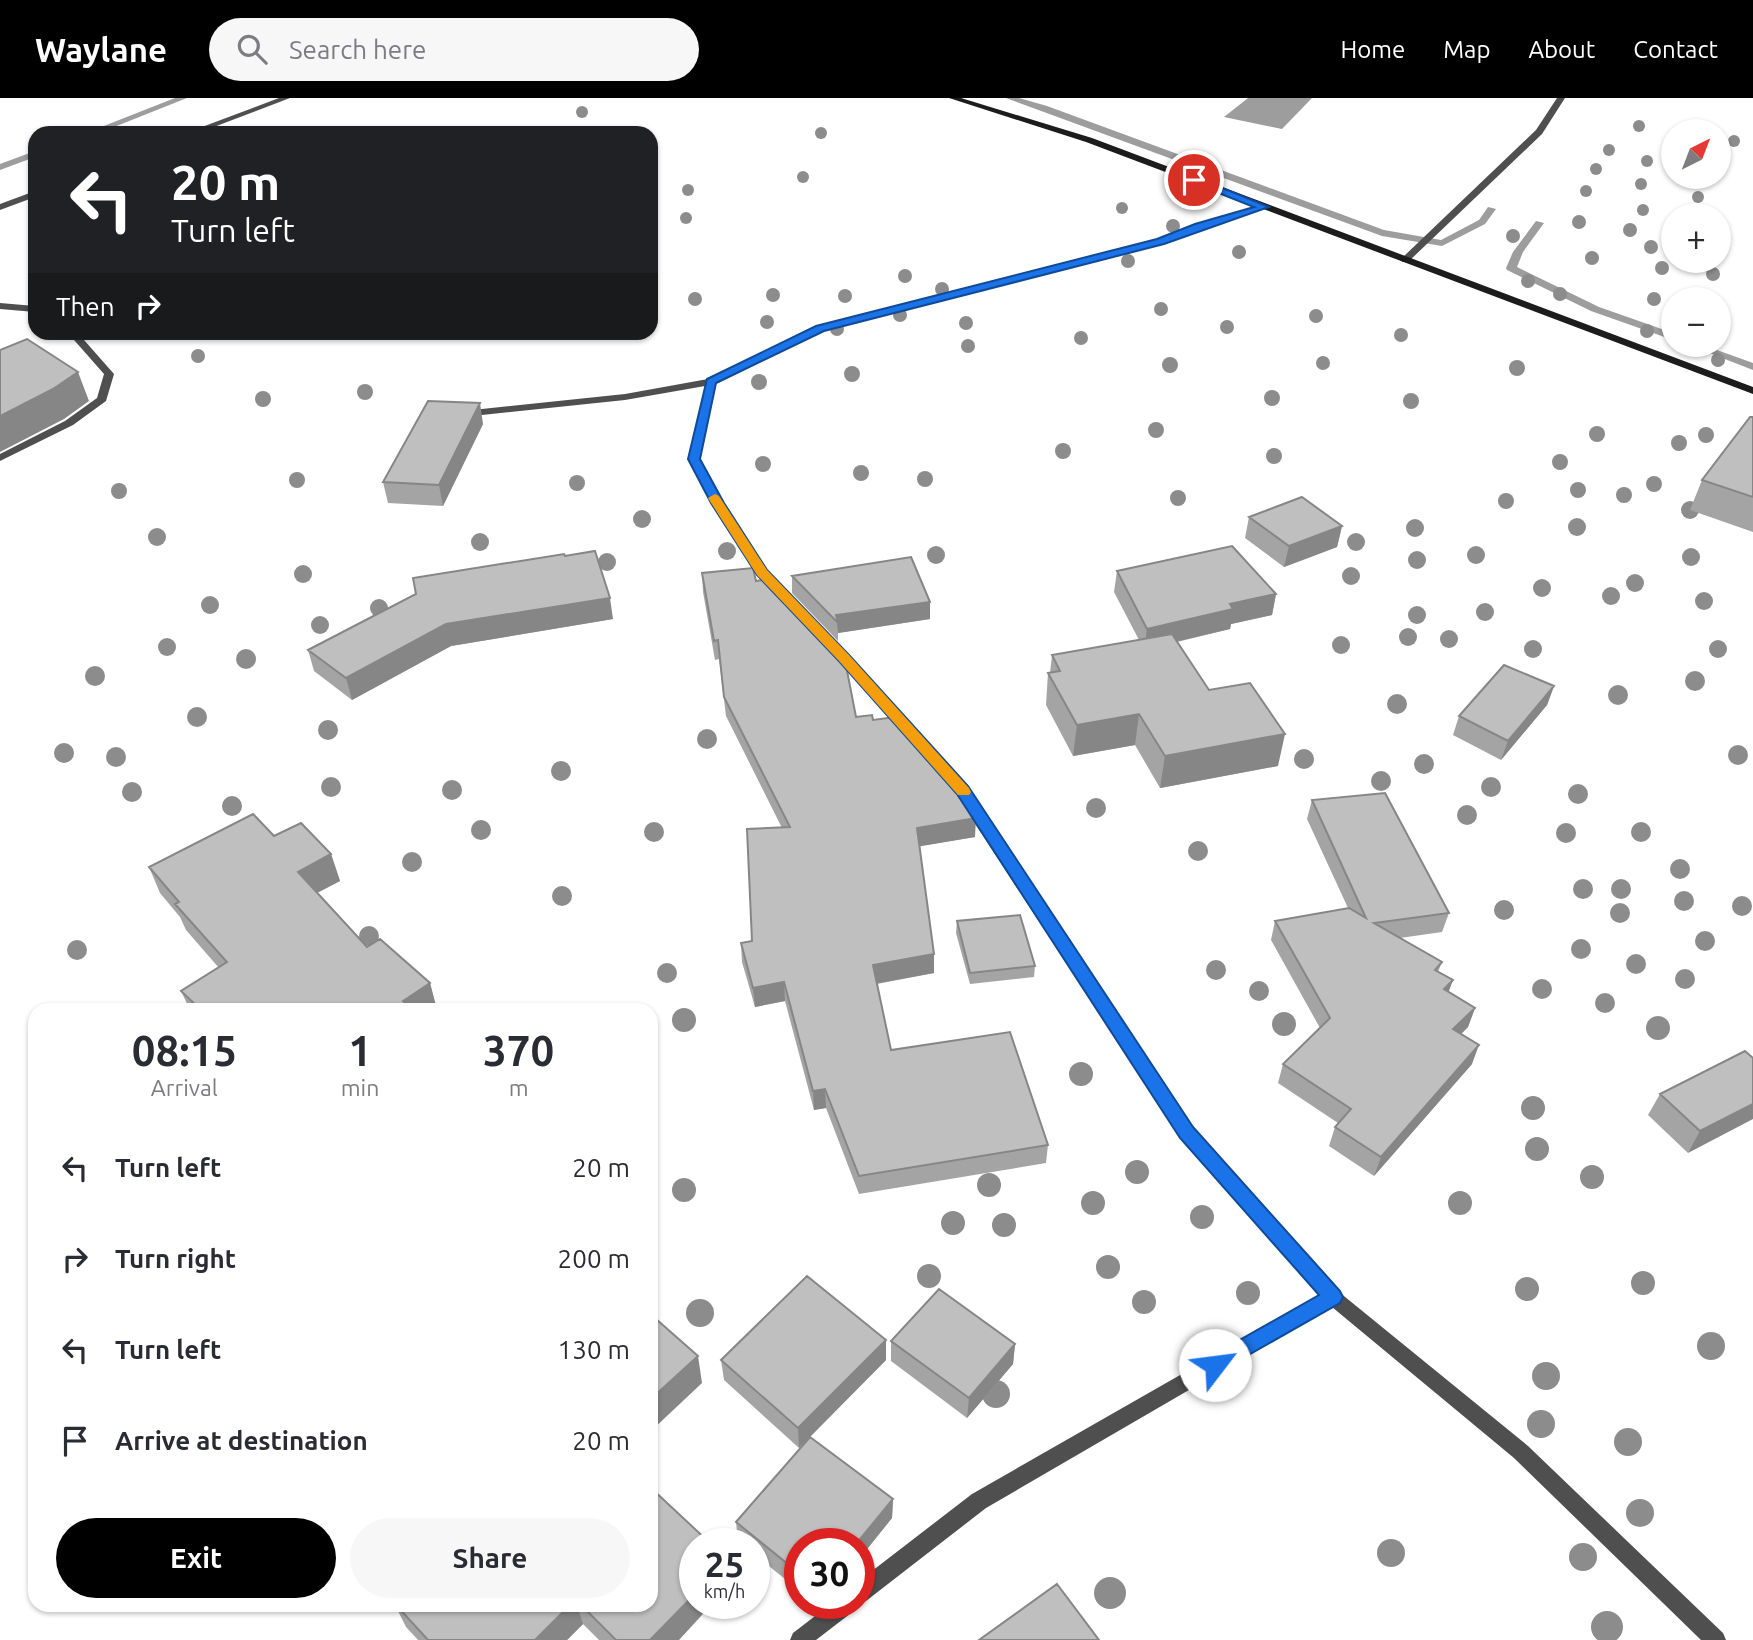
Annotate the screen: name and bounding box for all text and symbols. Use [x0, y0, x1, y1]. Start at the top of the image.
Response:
search box [209, 18, 699, 81]
icon: search [233, 30, 271, 68]
text: Waylane [35, 31, 167, 68]
text: Search here [289, 35, 426, 64]
text: Home [1340, 36, 1405, 63]
text: Map [1443, 36, 1490, 63]
text: About [1528, 36, 1595, 63]
text: Contact [1633, 36, 1718, 63]
north arrow [1661, 119, 1731, 189]
map controls [1661, 119, 1731, 357]
pin [1164, 150, 1224, 210]
icon: left [56, 154, 147, 245]
text: 20 m [171, 154, 280, 209]
icon: arrive [1175, 161, 1213, 199]
button: + [1661, 203, 1731, 273]
text: Turn left [171, 212, 295, 248]
icon: right [129, 287, 167, 325]
button: − [1661, 287, 1731, 357]
text: Then [56, 292, 115, 321]
text: 08:15 [132, 1027, 237, 1074]
text: 1 [348, 1027, 372, 1074]
text: 370 [483, 1027, 554, 1074]
text: Arrival [151, 1075, 218, 1100]
text: min [341, 1075, 379, 1100]
text: m [509, 1075, 529, 1100]
icon: left [56, 1149, 94, 1187]
text: Turn left [115, 1153, 221, 1182]
text: 20 m [572, 1153, 630, 1182]
icon: right [56, 1240, 94, 1278]
text: Turn right [115, 1244, 236, 1273]
text: 200 m [558, 1244, 630, 1273]
position arrow [1178, 1328, 1252, 1402]
icon: left [56, 1331, 94, 1369]
text: Turn left [115, 1335, 221, 1364]
text: 130 m [558, 1335, 630, 1364]
icon: arrive [56, 1422, 94, 1460]
text: Arrive at destination [115, 1426, 368, 1455]
text: 20 m [572, 1426, 630, 1455]
button: Exit [56, 1518, 336, 1598]
button: Share [350, 1518, 630, 1598]
speed limit sign: 30 [784, 1528, 875, 1619]
text: 25 [705, 1544, 744, 1584]
text: km/h [704, 1581, 745, 1601]

